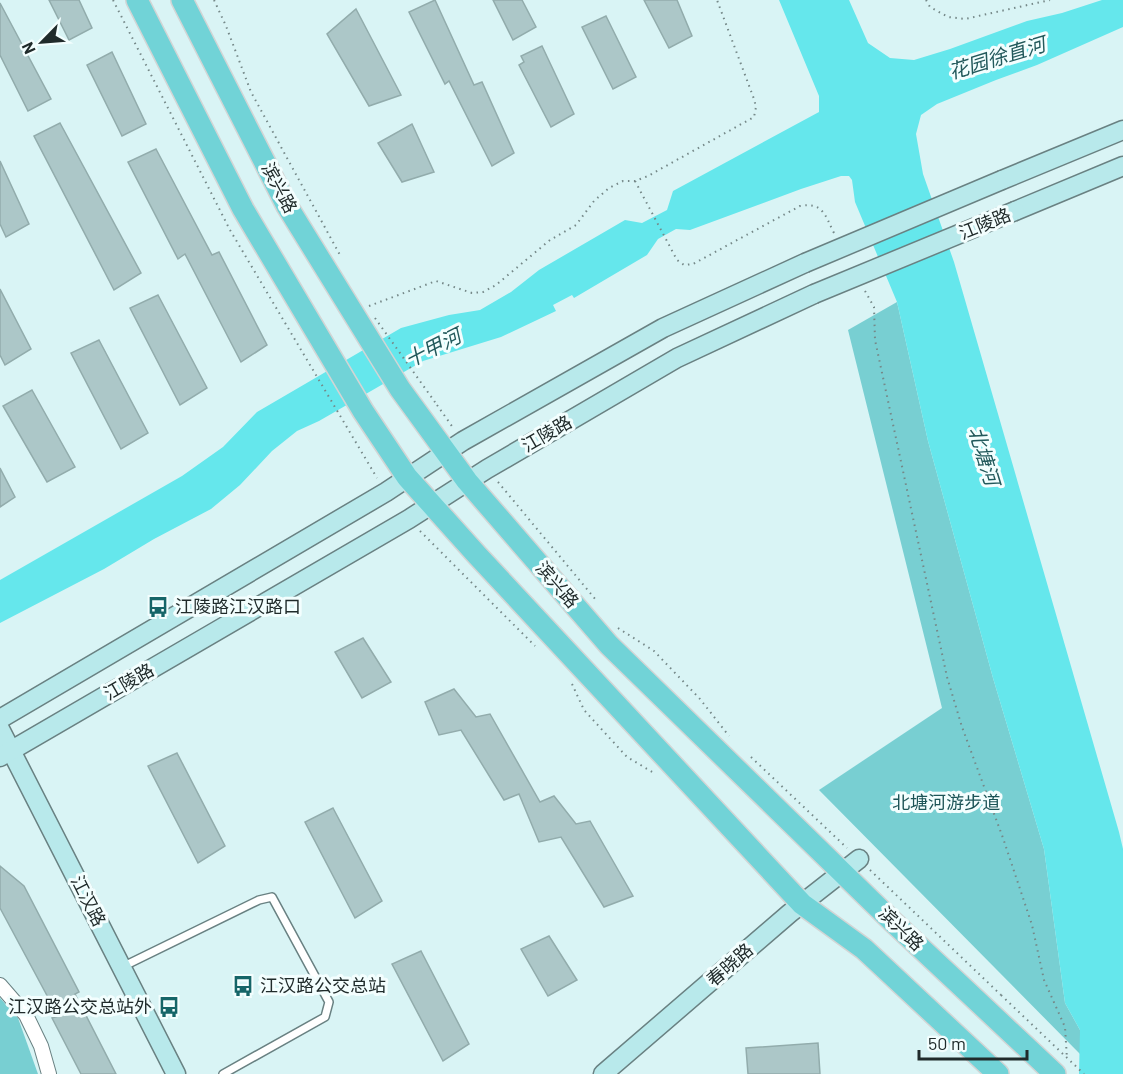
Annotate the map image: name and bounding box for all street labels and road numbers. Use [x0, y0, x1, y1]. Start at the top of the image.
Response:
street label: 滨兴路 [257, 159, 302, 217]
street label: 江陵路 [955, 203, 1014, 243]
street label: 江陵路 [518, 410, 575, 456]
street label: 滨兴路 [532, 557, 584, 612]
street label: 江陵路 [100, 658, 157, 704]
street label: 江汉路 [67, 871, 111, 930]
street label: 滨兴路 [875, 902, 929, 955]
street label: 春晓路 [702, 938, 757, 990]

